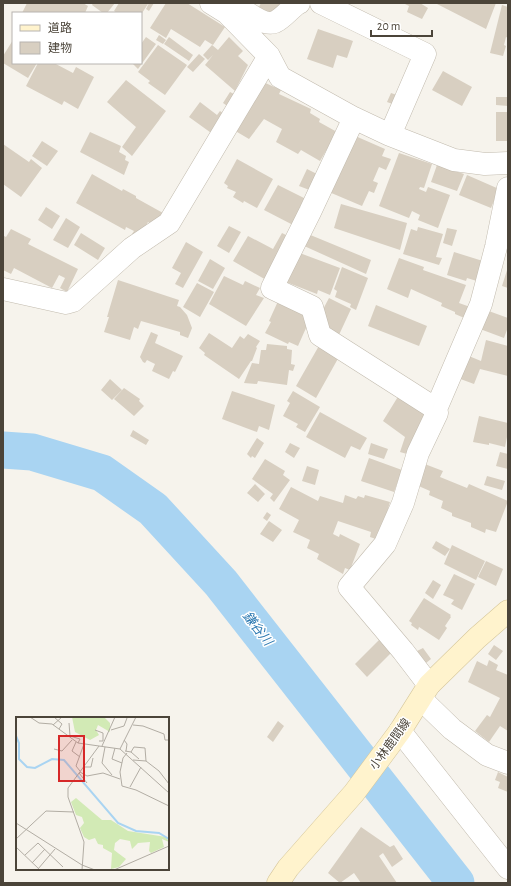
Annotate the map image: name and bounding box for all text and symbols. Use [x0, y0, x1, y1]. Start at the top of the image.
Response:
legend [12, 12, 142, 64]
scale bar [371, 12, 432, 38]
text: 20 m [377, 20, 400, 32]
text: 道路 [48, 21, 72, 34]
text: 建物 [48, 41, 72, 54]
water label: 鎌谷川 [240, 609, 276, 650]
street label: 小林鹿間線 [367, 716, 412, 772]
inset map [16, 717, 169, 870]

